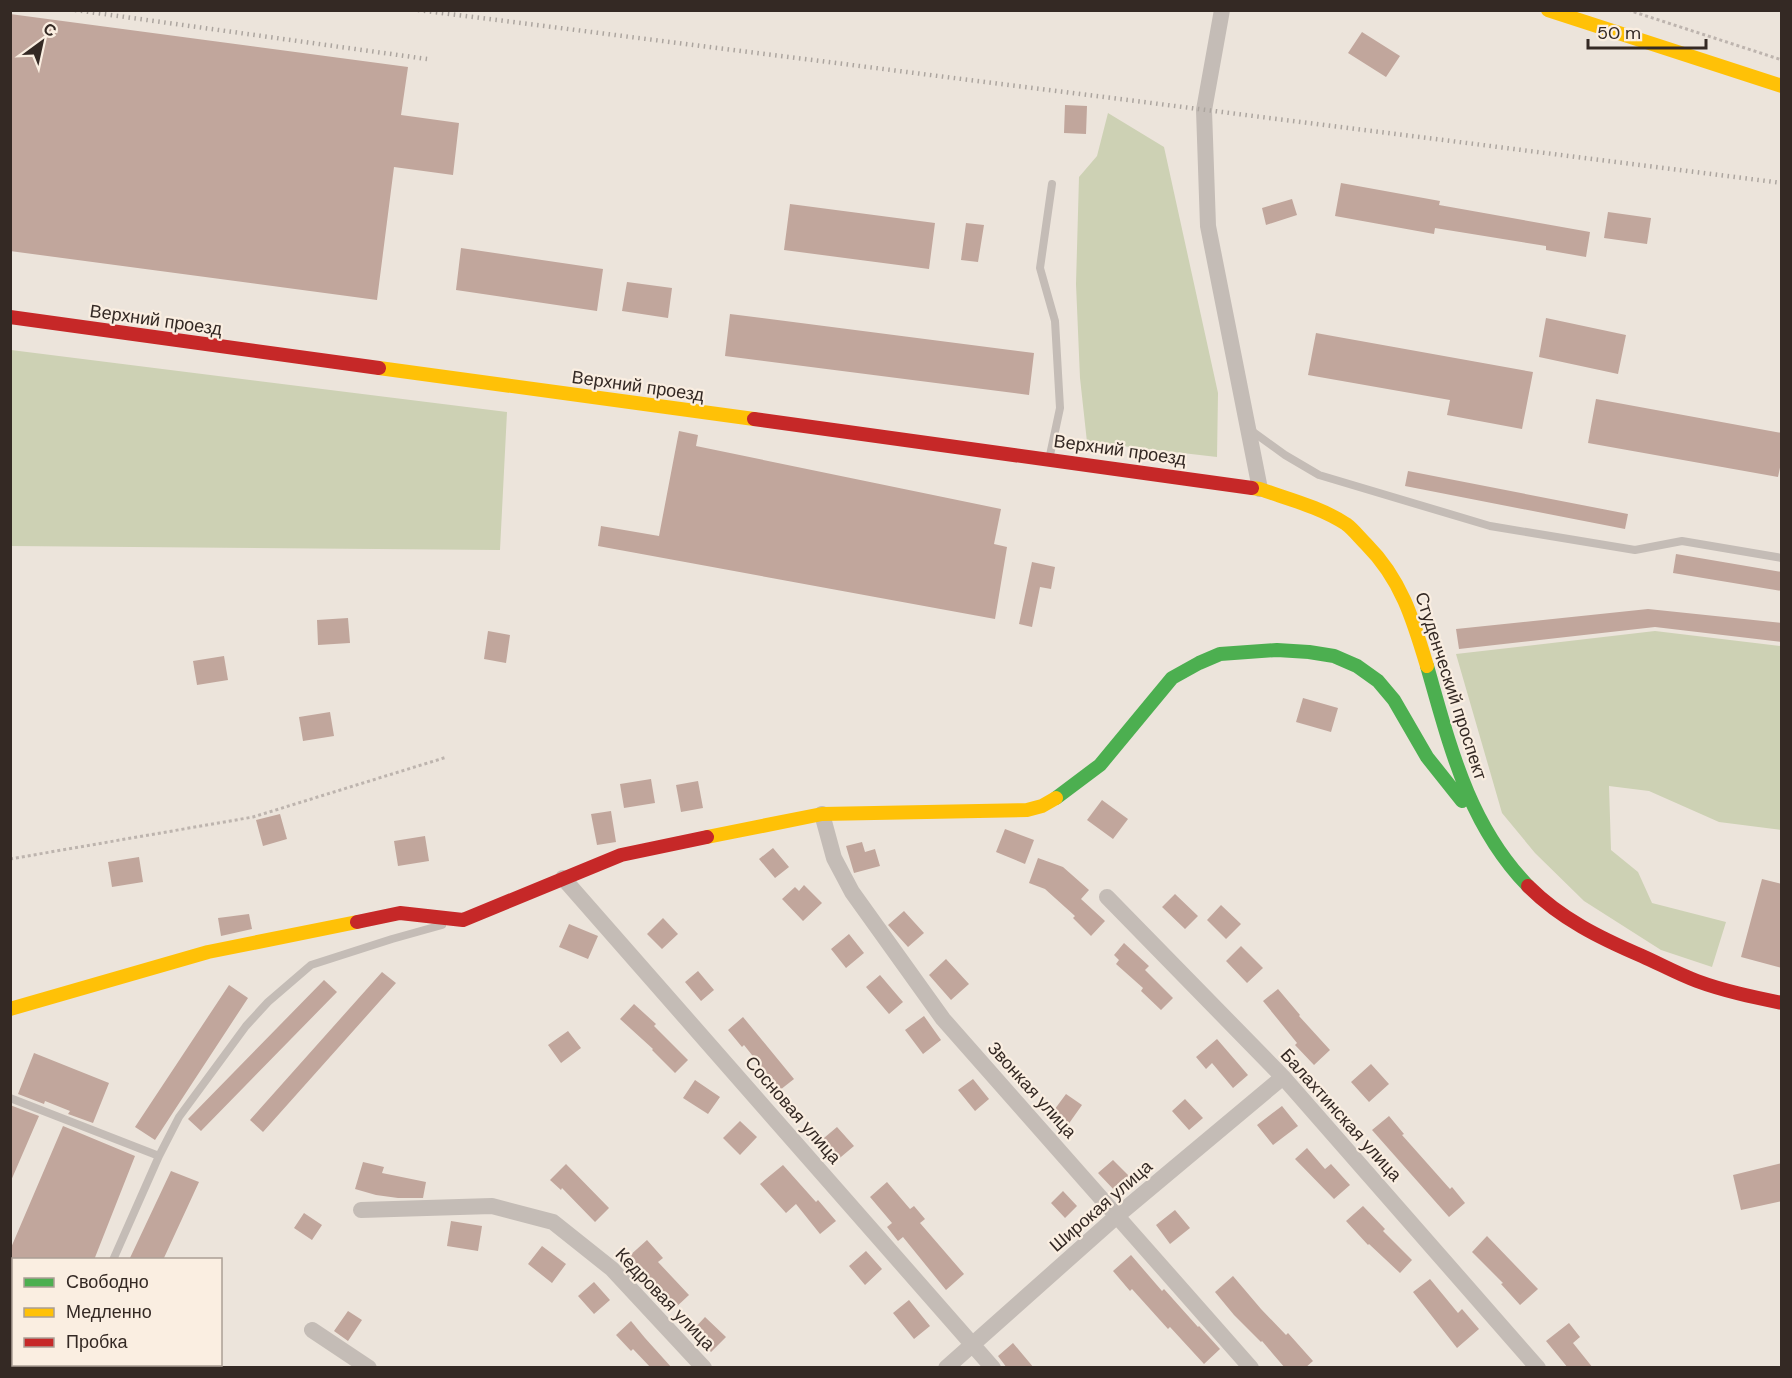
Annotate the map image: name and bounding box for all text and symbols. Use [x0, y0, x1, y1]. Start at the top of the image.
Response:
north arrow [12, 12, 72, 72]
scale bar [1588, 12, 1706, 50]
text: С [39, 18, 61, 42]
text: 50 m [1597, 21, 1641, 45]
street label: Верхний проезд [88, 299, 224, 341]
street label: Верхний проезд [570, 365, 706, 407]
street label: Верхний проезд [1052, 429, 1188, 471]
street label: Студенческий проспект [1409, 589, 1493, 783]
street label: Звонкая улица [982, 1036, 1083, 1144]
street label: Балахтинская улица [1275, 1044, 1408, 1187]
street label: Сосновая улица [740, 1051, 847, 1170]
street label: Широкая улица [1044, 1154, 1158, 1257]
street label: Кедровая улица [610, 1242, 721, 1356]
legend [12, 1258, 222, 1366]
text: Свободно [66, 1270, 149, 1294]
text: Медленно [66, 1300, 152, 1324]
text: Пробка [66, 1330, 129, 1354]

